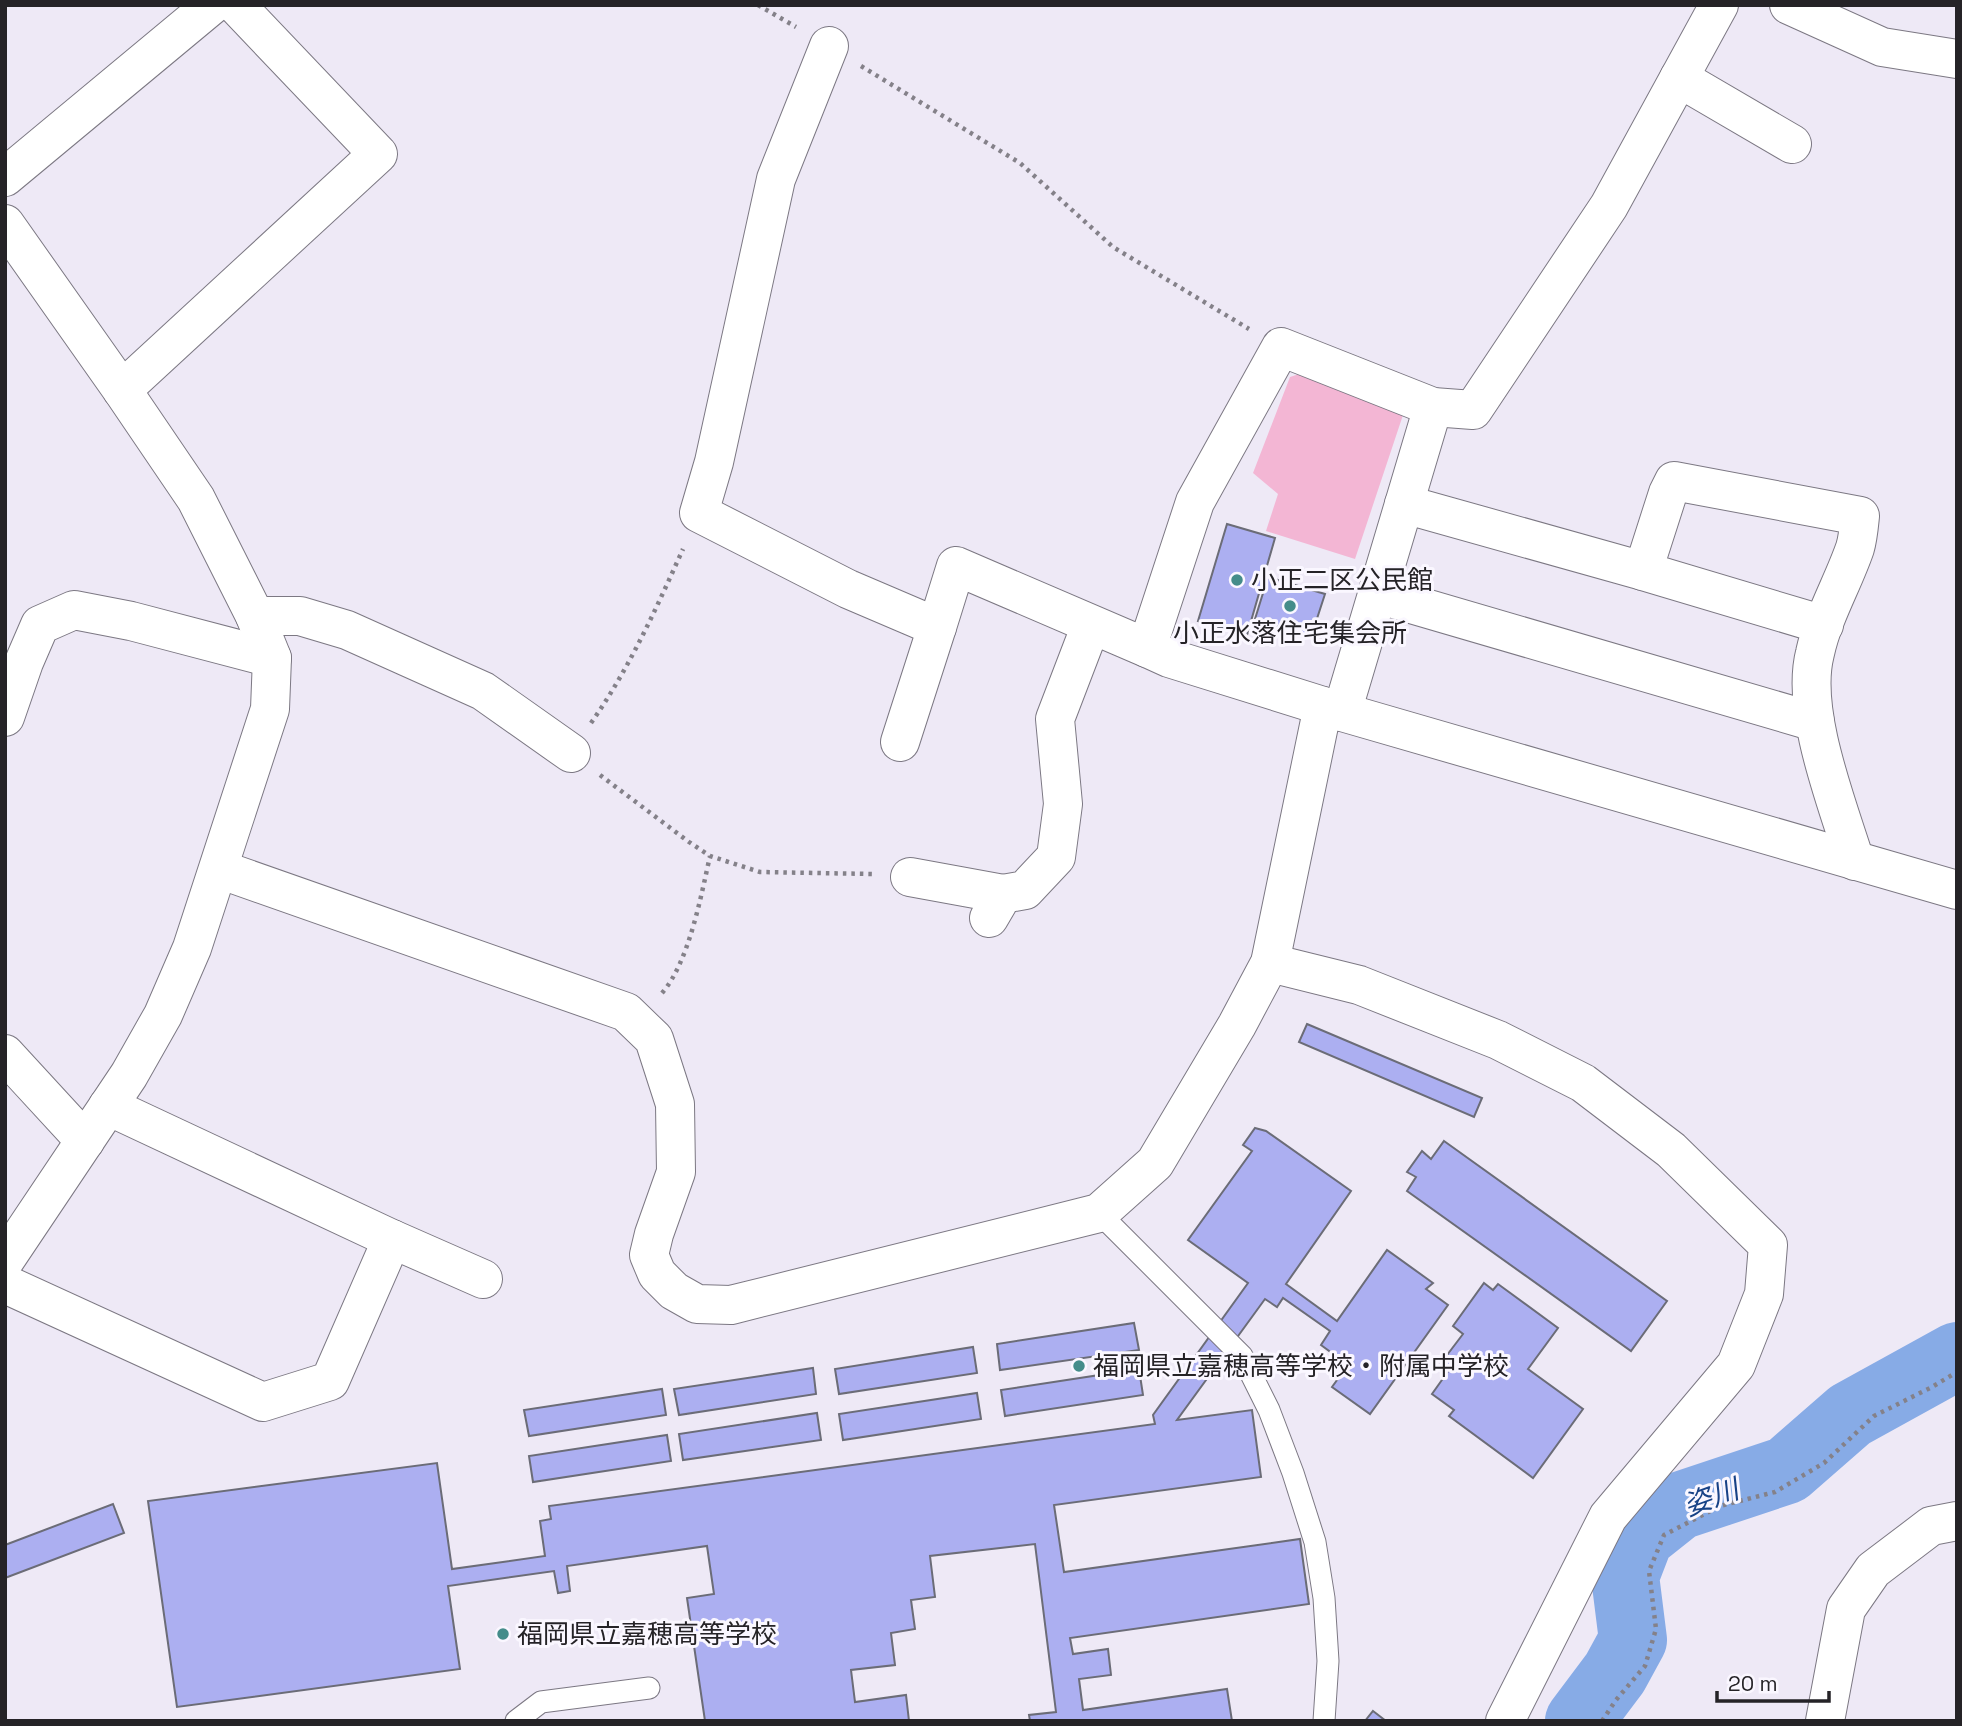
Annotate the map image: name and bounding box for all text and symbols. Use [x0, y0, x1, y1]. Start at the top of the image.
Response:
place label: 小正二区公民館 [1251, 563, 1433, 597]
marker: 小正二区公民館 [1229, 572, 1245, 588]
marker: 小正水落住宅集会所 [1282, 598, 1298, 614]
place label: 小正水落住宅集会所 [1173, 616, 1407, 650]
place label: 福岡県立嘉穂高等学校・附属中学校 [1093, 1349, 1509, 1383]
marker: 福岡県立嘉穂高等学校・附属中学校 [1071, 1358, 1087, 1374]
water label: 姿川 [1679, 1469, 1746, 1523]
place label: 福岡県立嘉穂高等学校 [517, 1617, 777, 1651]
marker: 福岡県立嘉穂高等学校 [495, 1626, 511, 1642]
scale bar [1717, 1660, 1829, 1704]
text: 20 m [1728, 1670, 1778, 1697]

